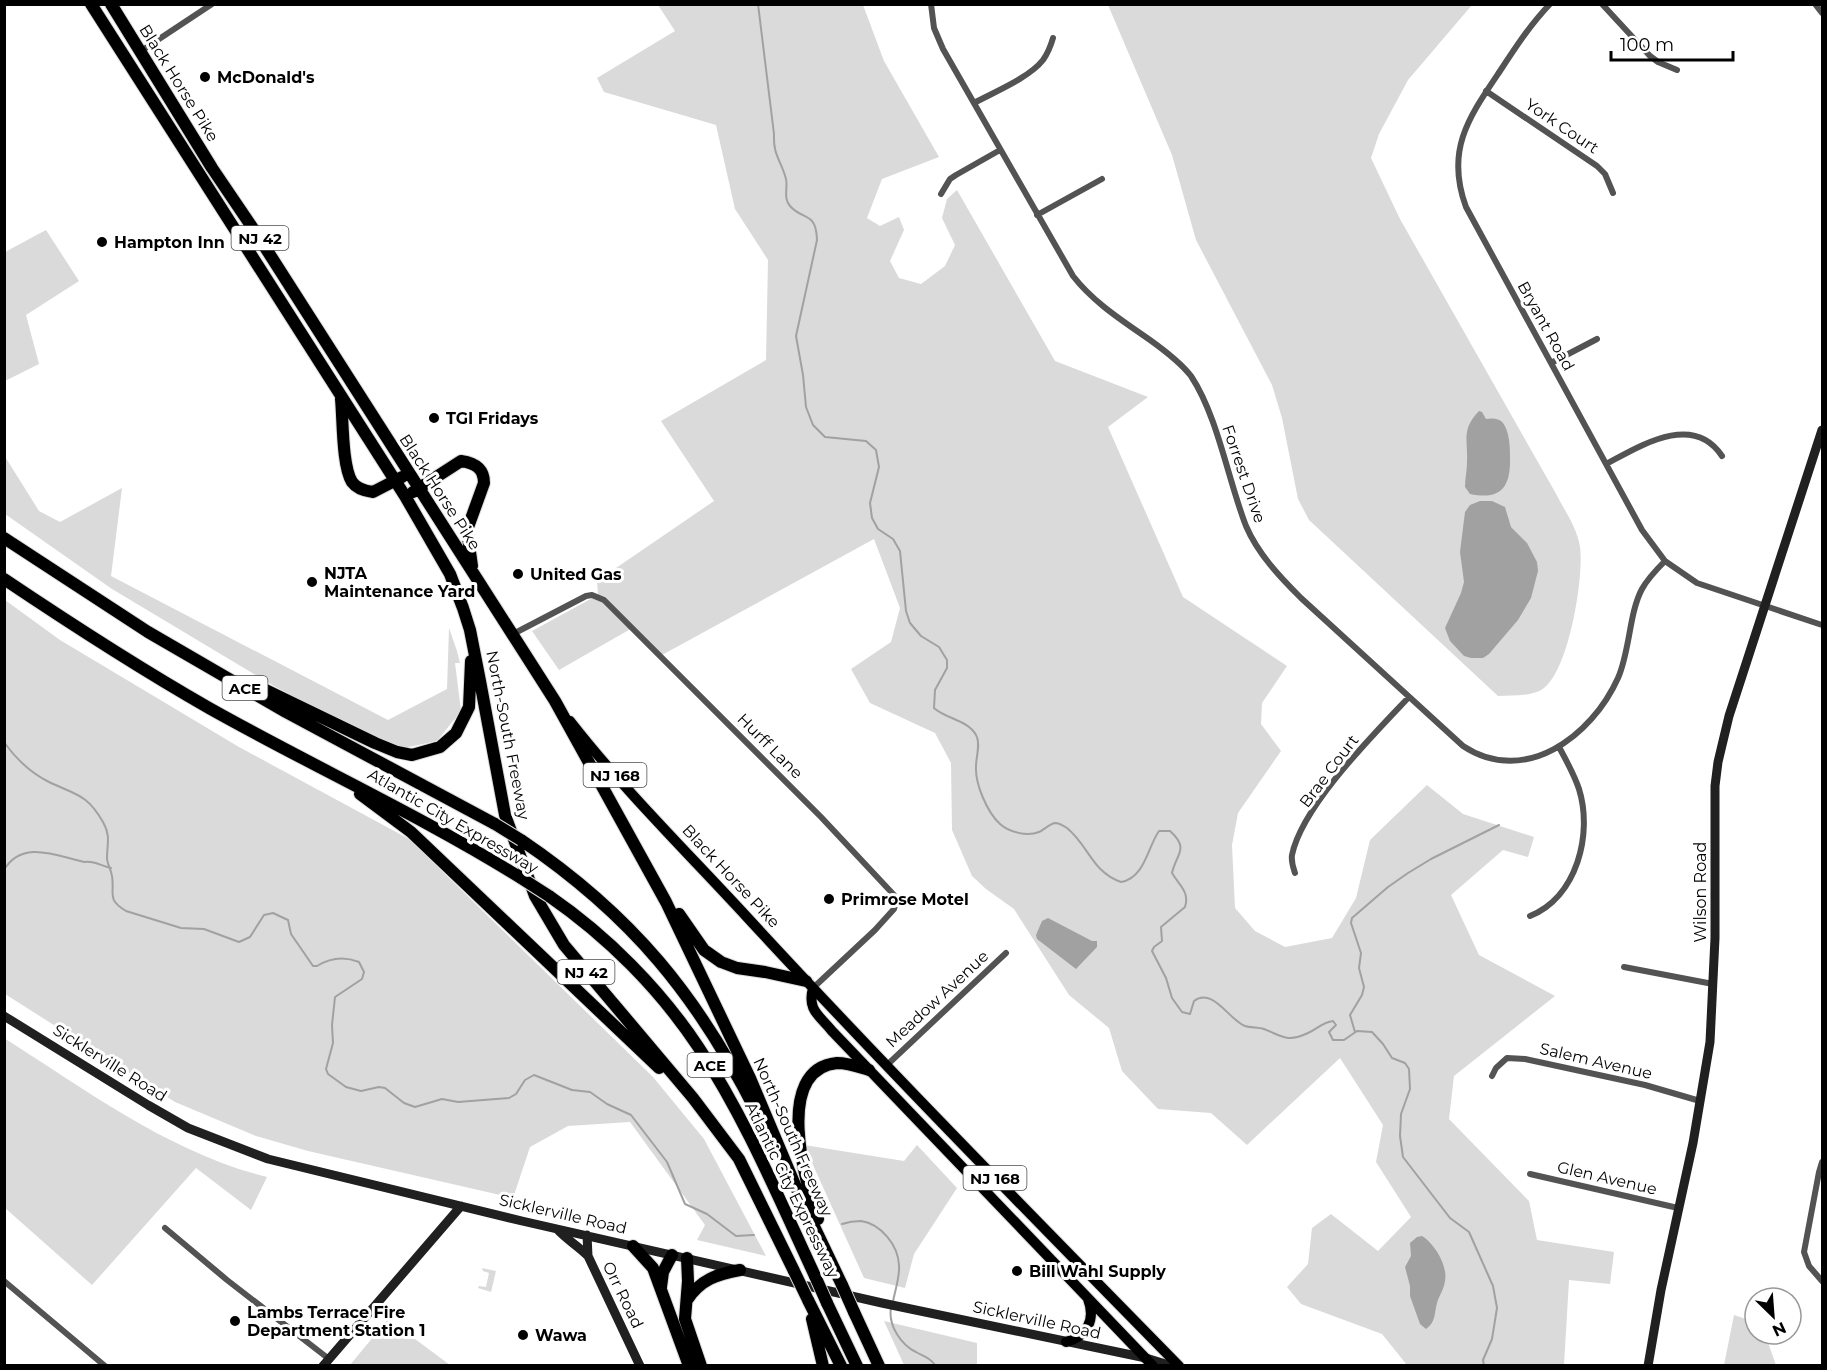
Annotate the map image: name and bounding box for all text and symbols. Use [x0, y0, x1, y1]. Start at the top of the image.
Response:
street label: Black Horse Pike [135, 21, 223, 145]
scale bar [1611, 24, 1732, 62]
text: 100 m [1620, 34, 1674, 56]
place label: McDonald's [217, 68, 315, 87]
marker: McDonald's [198, 70, 212, 84]
street label: York Court [1522, 95, 1603, 158]
road number: NJ 42 [232, 226, 288, 250]
place label: Hampton Inn [114, 233, 225, 252]
marker: Hampton Inn [95, 235, 109, 249]
street label: Bryant Road [1514, 278, 1578, 374]
place label: TGI Fridays [446, 409, 539, 428]
marker: TGI Fridays [427, 411, 441, 425]
street label: Forrest Drive [1218, 422, 1270, 526]
street label: Black Horse Pike [395, 431, 485, 553]
place label: NJTA Maintenance Yard [324, 564, 475, 601]
place label: United Gas [530, 565, 622, 584]
marker: United Gas [511, 567, 525, 581]
marker: NJTA Maintenance Yard [305, 575, 319, 589]
street label: North-South Freeway [482, 649, 534, 821]
road number: ACE [222, 676, 268, 700]
street label: Hurff Lane [733, 709, 807, 783]
street label: Brae Court [1296, 731, 1363, 811]
road number: NJ 168 [584, 763, 646, 787]
street label: Atlantic City Expressway [364, 764, 542, 878]
street label: Black Horse Pike [678, 820, 784, 932]
street label: Wilson Road [1691, 842, 1710, 942]
place label: Primrose Motel [841, 890, 969, 909]
marker: Primrose Motel [822, 892, 836, 906]
street label: Meadow Avenue [882, 947, 992, 1051]
road number: NJ 42 [558, 960, 614, 984]
street label: Sicklerville Road [50, 1020, 170, 1106]
street label: Salem Avenue [1538, 1039, 1654, 1083]
road number: ACE [688, 1053, 732, 1077]
street label: North-South Freeway [749, 1055, 837, 1220]
street label: Atlantic City Expressway [741, 1099, 843, 1281]
street label: Glen Avenue [1555, 1157, 1659, 1199]
road number: NJ 168 [964, 1166, 1026, 1190]
street label: Sicklerville Road [497, 1190, 629, 1238]
street label: Orr Road [599, 1258, 647, 1332]
place label: Bill Wahl Supply [1029, 1262, 1166, 1281]
marker: Bill Wahl Supply [1010, 1264, 1024, 1278]
north arrow [1743, 1286, 1803, 1346]
street label: Sicklerville Road [971, 1297, 1103, 1343]
place label: Lambs Terrace Fire Department Station 1 [247, 1303, 426, 1340]
marker: Lambs Terrace Fire Department Station 1 [228, 1314, 242, 1328]
text: N [1769, 1318, 1789, 1340]
place label: Wawa [535, 1326, 587, 1345]
marker: Wawa [516, 1328, 530, 1342]

